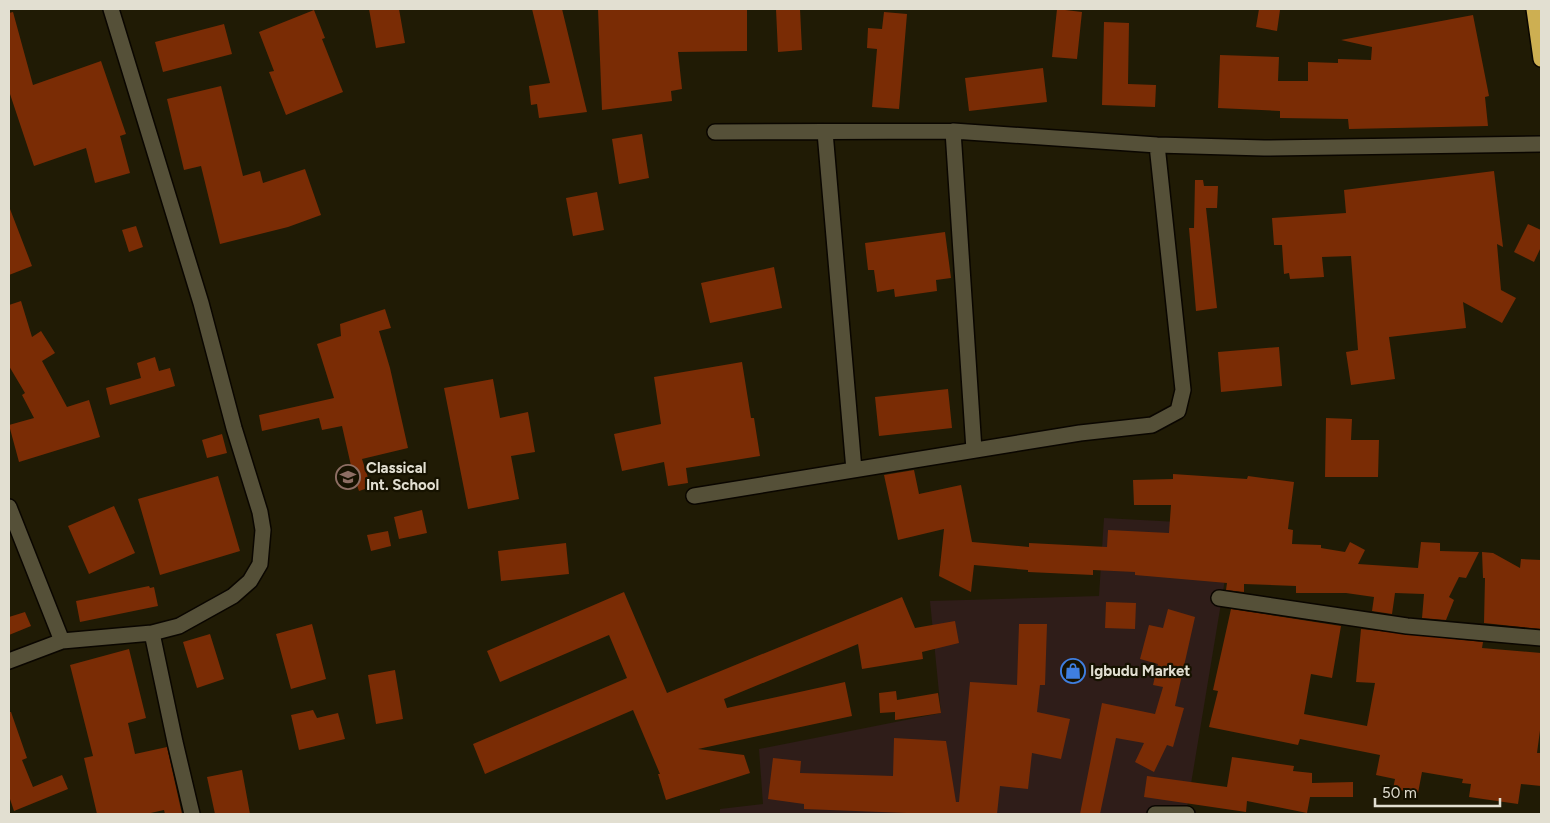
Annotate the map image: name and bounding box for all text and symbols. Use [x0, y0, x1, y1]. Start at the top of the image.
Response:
place label: Classical Int. School [366, 459, 439, 494]
school or university icon: Classical Int. School [335, 464, 361, 490]
shop icon: Igbudu Market [1060, 658, 1086, 684]
place label: Igbudu Market [1090, 662, 1190, 680]
scale bar [1375, 776, 1500, 808]
text: 50 m [1382, 784, 1417, 802]

